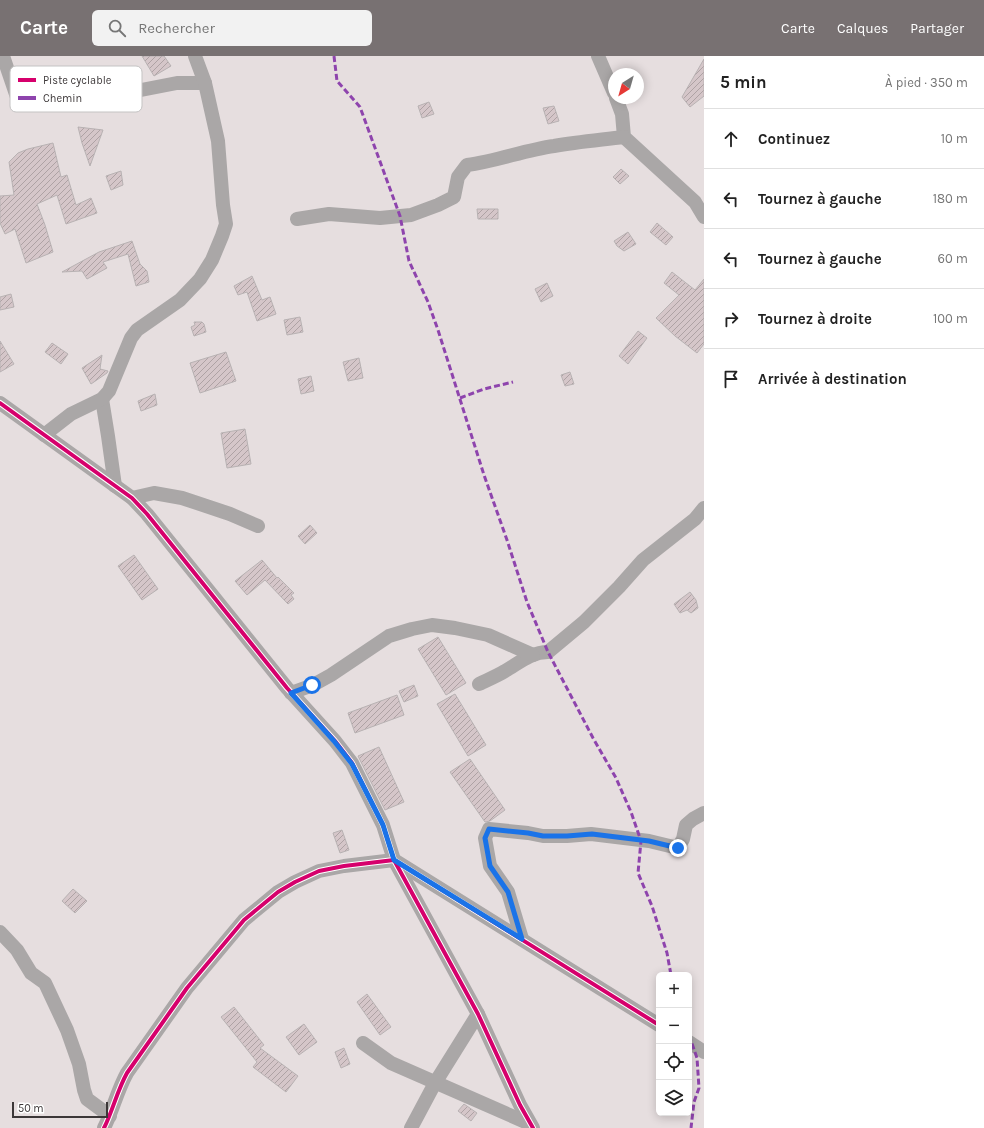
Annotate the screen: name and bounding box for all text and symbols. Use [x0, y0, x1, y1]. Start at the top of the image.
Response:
search box [92, 10, 372, 46]
text: Carte [20, 17, 68, 39]
icon: search [106, 17, 128, 39]
text: Rechercher [138, 19, 215, 37]
text: Carte [781, 20, 815, 37]
text: Calques [837, 20, 888, 37]
text: Partager [910, 20, 964, 37]
legend [10, 66, 142, 112]
north arrow [608, 68, 644, 104]
text: 5 min [720, 72, 767, 92]
text: Piste cyclable [43, 74, 112, 87]
text: À pied · 350 m [885, 75, 968, 90]
text: Chemin [43, 92, 82, 105]
icon: ahead [720, 128, 742, 150]
text: Continuez [758, 130, 830, 148]
text: 10 m [941, 131, 968, 146]
icon: left [720, 188, 742, 210]
text: Tournez à gauche [758, 190, 882, 208]
text: 180 m [933, 191, 968, 206]
icon: left [720, 248, 742, 270]
text: Tournez à gauche [758, 250, 882, 268]
text: 60 m [938, 251, 968, 266]
icon: right [720, 308, 742, 330]
text: Tournez à droite [758, 310, 872, 328]
text: 100 m [933, 311, 968, 326]
icon: arrive [720, 368, 742, 390]
text: Arrivée à destination [758, 370, 907, 388]
route start [303, 676, 321, 694]
route end [669, 839, 687, 857]
map controls [656, 972, 692, 1116]
button: + [656, 972, 692, 1008]
button: − [656, 1008, 692, 1044]
button: locate [656, 1044, 692, 1080]
button: layers [656, 1080, 692, 1116]
scale bar [12, 1100, 108, 1119]
text: 50 m [18, 1102, 44, 1115]

